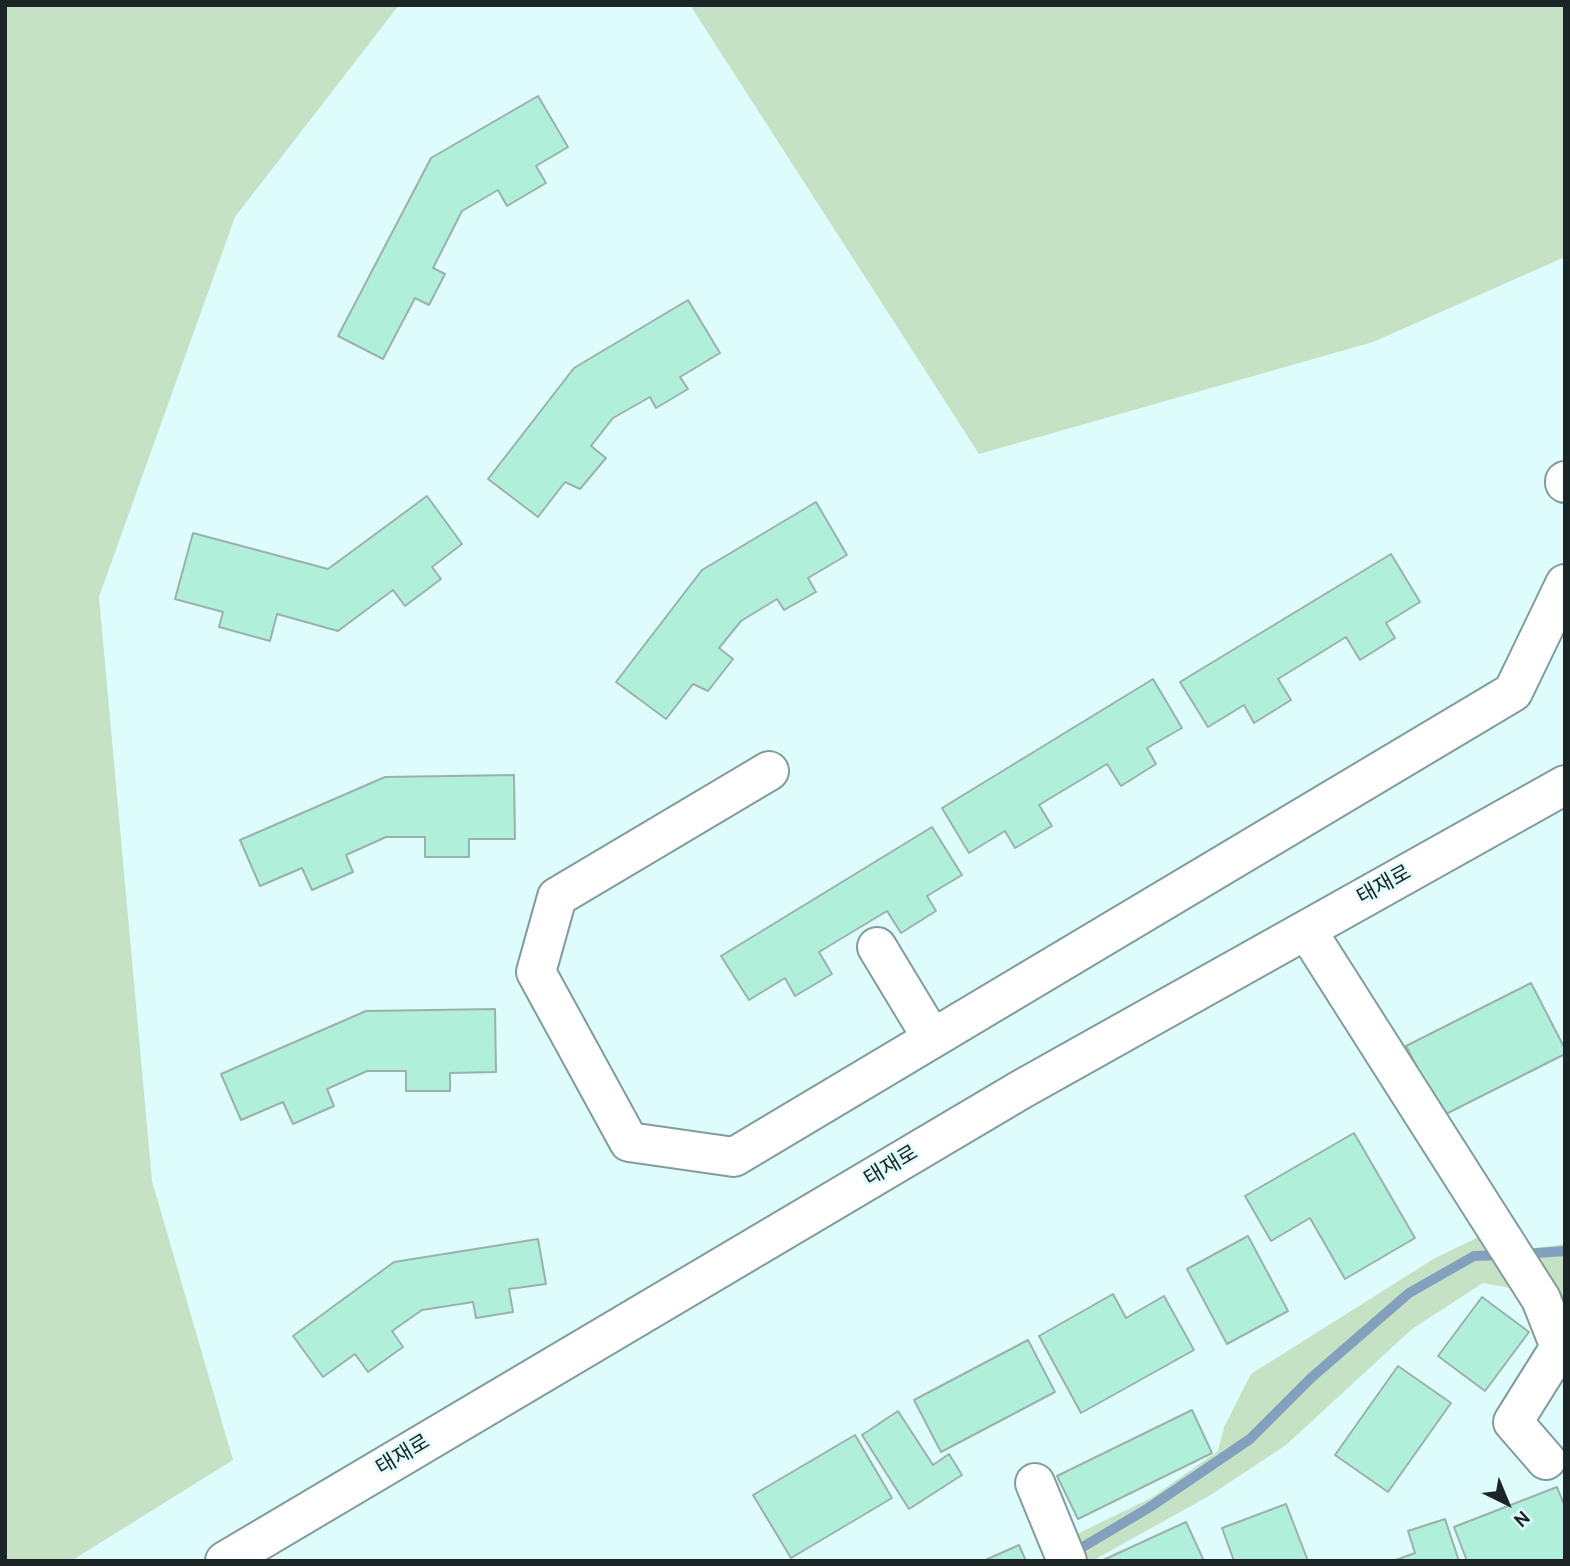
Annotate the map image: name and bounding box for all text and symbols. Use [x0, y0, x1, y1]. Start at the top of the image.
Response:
street label: 태재로 [1353, 860, 1415, 910]
street label: 태재로 [860, 1140, 922, 1192]
street label: 태재로 [372, 1429, 434, 1481]
north arrow [1472, 1468, 1542, 1538]
text: N [1509, 1506, 1534, 1532]

